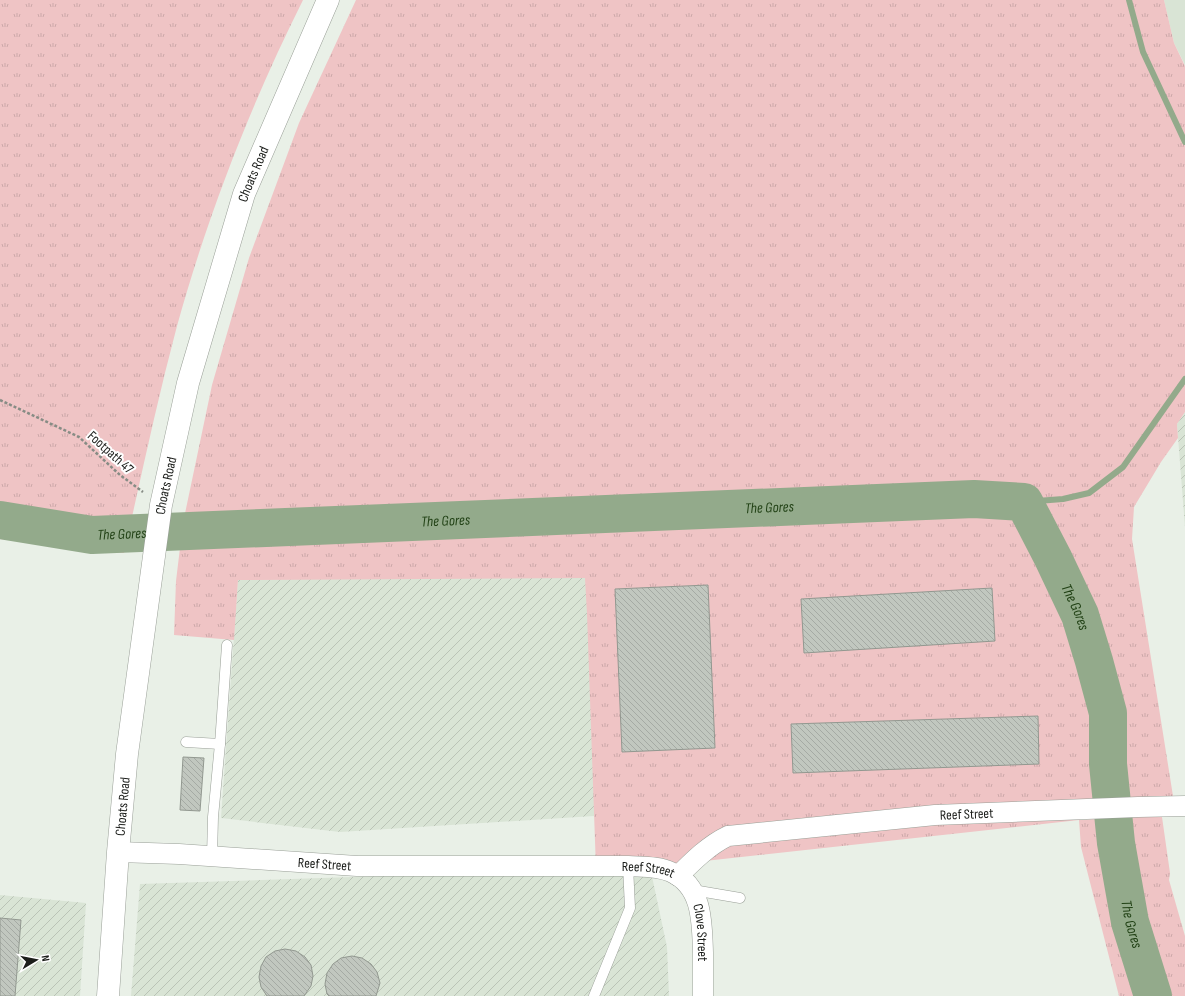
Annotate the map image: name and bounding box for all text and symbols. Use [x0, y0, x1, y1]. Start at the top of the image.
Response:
street label: Choats Road [234, 144, 273, 204]
street label: Footpath 47 [84, 427, 137, 478]
street label: Choats Road [152, 455, 180, 516]
water label: The Gores [744, 497, 795, 518]
water label: The Gores [421, 511, 471, 532]
water label: The Gores [97, 524, 147, 545]
water label: The Gores [1057, 581, 1093, 633]
street label: Choats Road [112, 776, 134, 837]
street label: Reef Street [940, 805, 994, 824]
street label: Reef Street [297, 854, 352, 875]
street label: Reef Street [622, 858, 678, 882]
water label: The Gores [1116, 899, 1147, 951]
street label: Clove Street [689, 902, 711, 961]
north arrow [16, 940, 56, 980]
text: N [38, 954, 52, 962]

